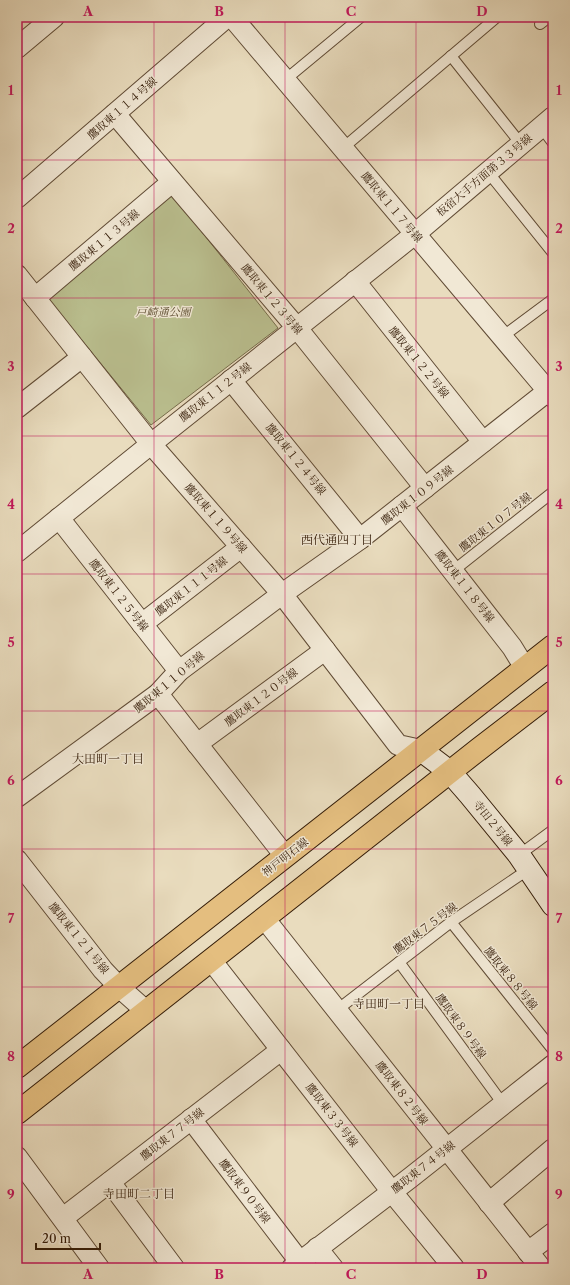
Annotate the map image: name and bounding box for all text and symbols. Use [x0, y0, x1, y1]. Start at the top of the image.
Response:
text: A [82, 3, 94, 19]
text: B [214, 3, 224, 19]
text: C [346, 3, 356, 19]
text: D [476, 3, 488, 19]
street label: 鷹取東１１４号線 [84, 74, 160, 142]
text: 1 [8, 82, 14, 98]
text: 1 [556, 82, 562, 98]
street label: 板宿大手方面第３３号線 [433, 131, 535, 219]
street label: 鷹取東１１７号線 [358, 169, 426, 245]
street label: 鷹取東１１３号線 [66, 206, 142, 274]
text: 2 [7, 220, 15, 236]
text: 2 [555, 220, 563, 236]
street label: 鷹取東１２３号線 [238, 261, 306, 337]
park label: 戸崎通公園 [136, 305, 192, 319]
street label: 鷹取東１２２号線 [386, 323, 452, 401]
text: 3 [7, 358, 15, 374]
text: 3 [555, 358, 563, 374]
street label: 鷹取東１１２号線 [176, 359, 254, 425]
street label: 鷹取東１２４号線 [263, 420, 329, 498]
street label: 鷹取東１０９号線 [378, 462, 456, 528]
street label: 鷹取東１１９号線 [182, 480, 250, 556]
street label: 鷹取東１０７号線 [456, 489, 534, 555]
text: 4 [7, 496, 15, 512]
text: 4 [555, 496, 563, 512]
district label: 西代通四丁目 [301, 532, 373, 547]
street label: 鷹取東１１８号線 [432, 547, 498, 625]
street label: 鷹取東１１１号線 [152, 553, 230, 619]
street label: 鷹取東１２５号線 [86, 556, 152, 634]
text: 5 [7, 634, 15, 650]
text: 5 [555, 634, 563, 650]
street label: 鷹取東１１０号線 [131, 648, 207, 716]
street label: 鷹取東１２０号線 [222, 665, 300, 729]
district label: 大田町一丁目 [72, 751, 144, 766]
text: 6 [7, 772, 15, 788]
text: 6 [555, 772, 563, 788]
street label: 寺田２号線 [470, 797, 516, 849]
street label: 神戸明石線 [259, 835, 311, 879]
street label: 鷹取東１２１号線 [46, 899, 112, 977]
street label: 鷹取東７５号線 [390, 899, 460, 957]
text: 7 [8, 910, 15, 926]
text: 7 [556, 910, 563, 926]
street label: 鷹取東８８号線 [481, 944, 541, 1012]
street label: 鷹取東８９号線 [433, 991, 489, 1061]
district label: 寺田町一丁目 [353, 996, 425, 1011]
text: 8 [7, 1048, 15, 1064]
text: 8 [555, 1048, 563, 1064]
street label: 鷹取東８２号線 [373, 1058, 431, 1128]
street label: 鷹取東３３号線 [303, 1080, 361, 1150]
street label: 鷹取東７７号線 [137, 1105, 207, 1163]
street label: 鷹取東７４号線 [388, 1138, 458, 1196]
street label: 鷹取東９０号線 [216, 1156, 274, 1226]
text: 9 [7, 1186, 15, 1202]
district label: 寺田町二丁目 [103, 1186, 175, 1201]
text: 9 [555, 1186, 563, 1202]
scale bar [36, 1225, 100, 1251]
text: 20 m [42, 1231, 71, 1246]
text: A [82, 1266, 94, 1282]
text: B [214, 1266, 224, 1282]
text: C [346, 1266, 356, 1282]
text: D [476, 1266, 488, 1282]

